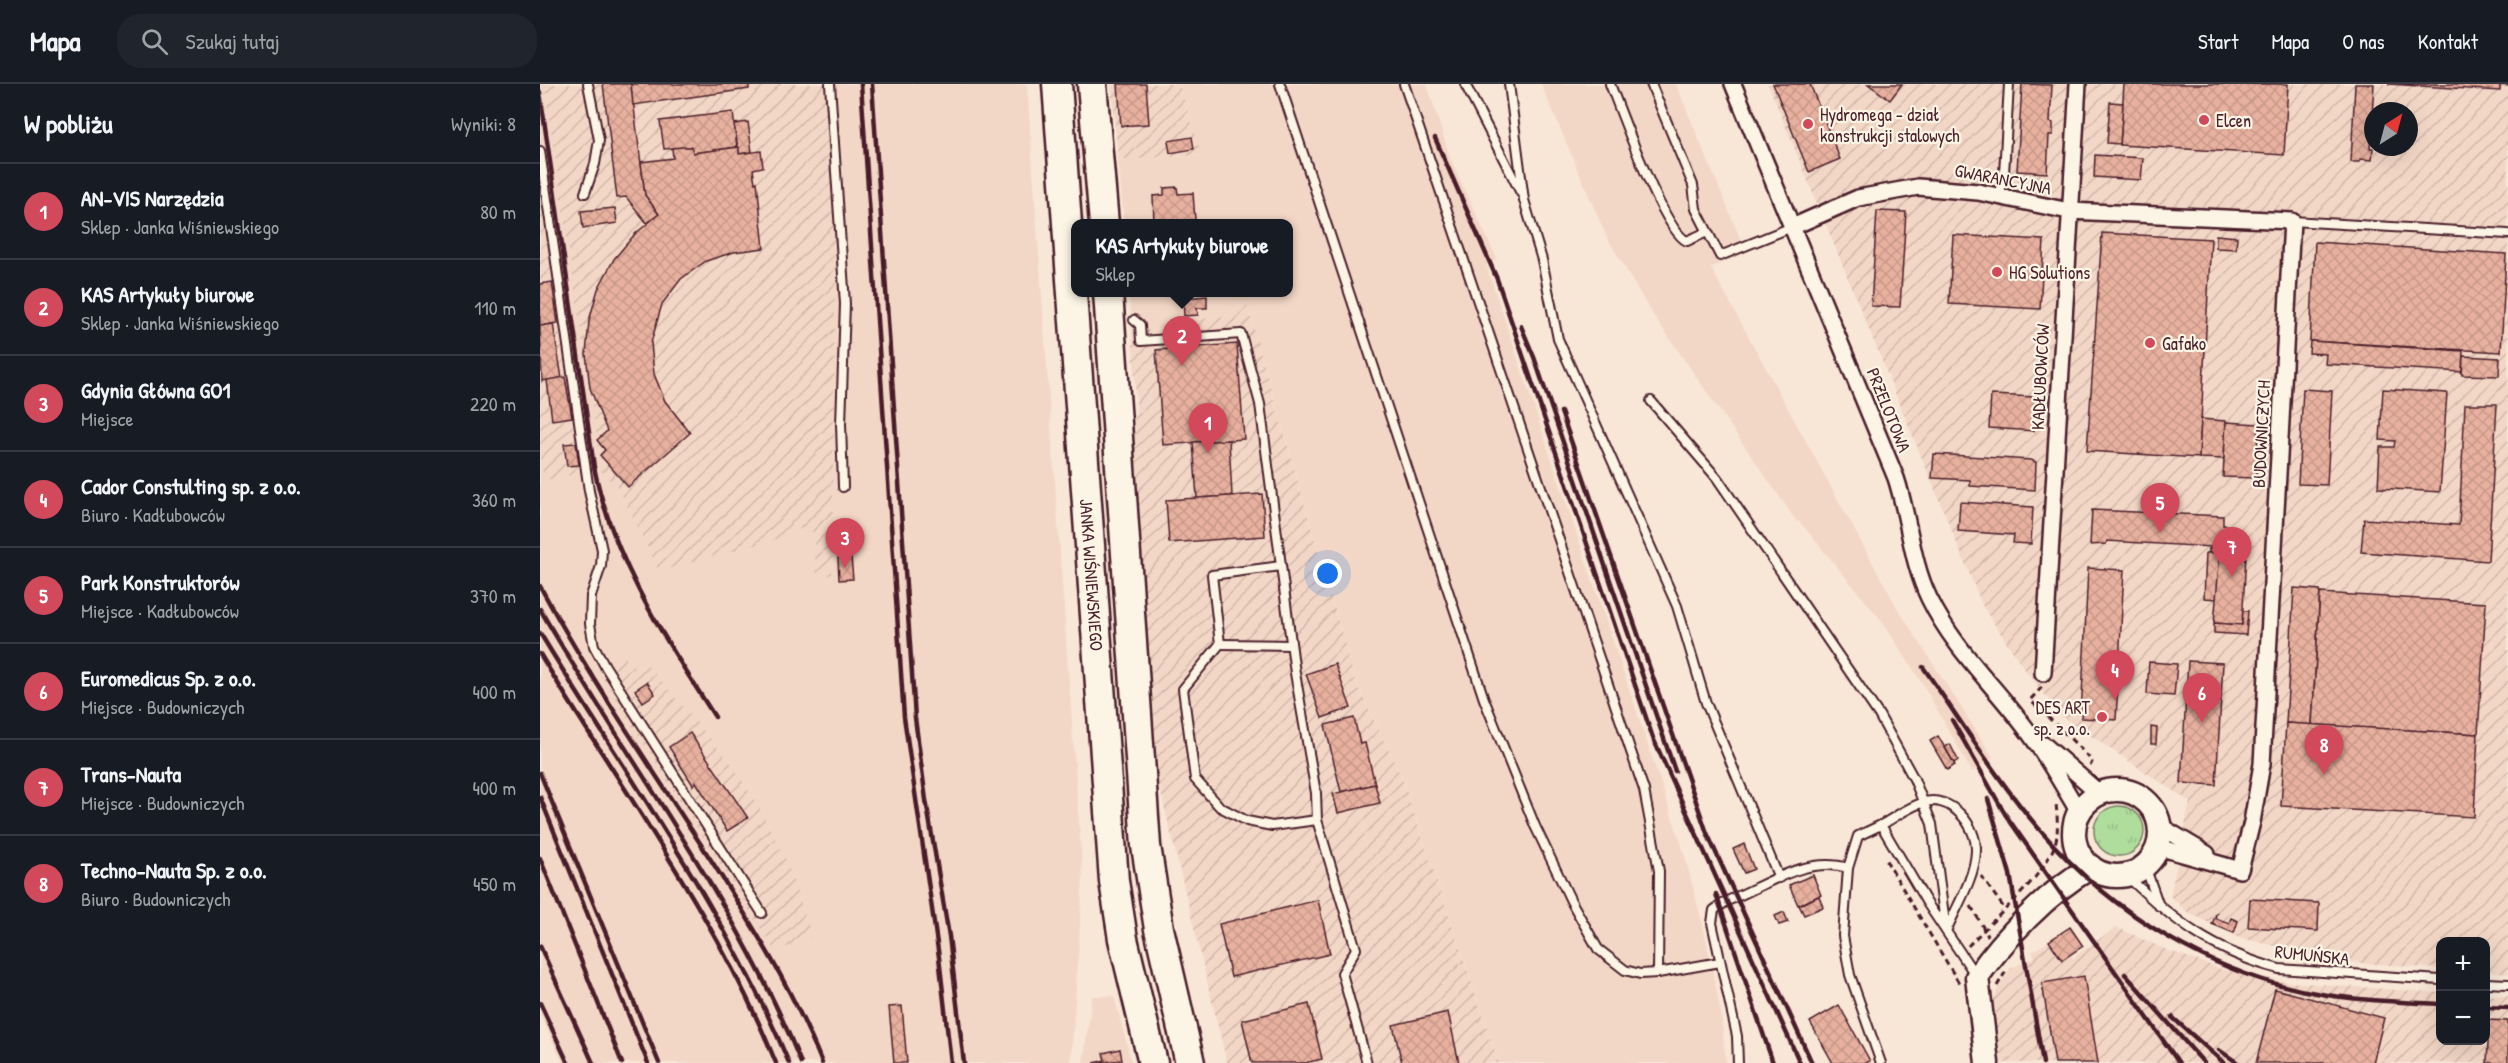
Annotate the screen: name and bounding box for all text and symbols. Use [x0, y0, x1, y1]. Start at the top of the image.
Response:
search box [117, 14, 537, 68]
text: Mapa [30, 22, 81, 60]
icon: search [138, 25, 171, 58]
text: Szukaj tutaj [186, 26, 280, 56]
text: Start [2198, 27, 2238, 56]
text: Mapa [2271, 27, 2309, 56]
text: O nas [2342, 27, 2385, 56]
text: Kontakt [2418, 27, 2478, 56]
place label: Hydromega - dział konstrukcji stalowych [1820, 102, 1960, 148]
north arrow [2364, 102, 2418, 156]
text: W pobliżu [24, 106, 113, 141]
place label: Elcen [2216, 108, 2251, 133]
text: Wyniki: 8 [451, 110, 516, 137]
marker: Elcen [2197, 113, 2211, 127]
marker: Hydromega - dział konstrukcji stalowych [1801, 117, 1815, 131]
street label: GWARANCYJNA [1953, 157, 2054, 201]
text: AN-VIS Narzędzia [81, 183, 224, 213]
text: 1 [40, 198, 47, 225]
text: 80 m [480, 198, 516, 225]
text: Sklep · Janka Wiśniewskiego [81, 213, 279, 240]
popup [1071, 219, 1293, 297]
text: KAS Artykuły biurowe [1095, 230, 1269, 260]
text: Sklep [1095, 260, 1135, 287]
place label: HG Solutions [2009, 260, 2090, 285]
marker: HG Solutions [1990, 265, 2004, 279]
text: KAS Artykuły biurowe [81, 279, 254, 309]
text: 2 [39, 294, 48, 321]
text: 110 m [474, 294, 516, 321]
text: Sklep · Janka Wiśniewskiego [81, 309, 279, 336]
pin: 2 [1162, 316, 1202, 366]
street label: KADŁUBOWCÓW [2025, 323, 2055, 431]
place label: Gafako [2162, 331, 2206, 356]
marker: Gafako [2143, 336, 2157, 350]
street label: PRZELOTOWA [1861, 364, 1917, 456]
text: Gdynia Główna GO1 [81, 375, 230, 405]
street label: BUDOWNICZYCH [2246, 380, 2276, 488]
text: 3 [39, 390, 48, 417]
text: 220 m [470, 390, 516, 417]
pin: 1 [1188, 404, 1228, 453]
text: Miejsce [81, 405, 133, 432]
text: Cador Constulting sp. z o.o. [81, 471, 301, 501]
pin: 5 [2140, 484, 2180, 533]
text: 4 [40, 486, 47, 513]
text: 360 m [472, 486, 516, 513]
street label: JANKA WIŚNIEWSKIEGO [1074, 498, 1110, 652]
text: Biuro · Kadłubowców [81, 501, 225, 528]
pin: 3 [826, 518, 864, 568]
pin: 7 [2212, 528, 2252, 577]
your location [1313, 559, 1342, 588]
text: Park Konstruktorów [81, 567, 240, 597]
text: 5 [39, 582, 48, 609]
text: 370 m [470, 582, 516, 609]
text: Miejsce · Kadłubowców [81, 597, 239, 624]
pin: 4 [2096, 650, 2134, 700]
text: Euromedicus Sp. z o.o. [81, 663, 256, 693]
pin: 6 [2182, 674, 2222, 723]
text: 6 [40, 678, 47, 705]
text: 400 m [472, 678, 516, 705]
text: Miejsce · Budowniczych [81, 693, 244, 720]
place label: DES ART sp. z o.o. [2033, 695, 2091, 741]
marker: DES ART sp. z o.o. [2095, 710, 2109, 724]
pin: 8 [2304, 726, 2344, 775]
text: Trans-Nauta [81, 759, 181, 789]
text: 7 [39, 774, 48, 801]
text: 400 m [472, 774, 516, 801]
text: Miejsce · Budowniczych [81, 789, 244, 816]
text: Techno-Nauta Sp. z o.o. [81, 855, 267, 885]
text: 8 [39, 870, 48, 897]
text: 450 m [473, 870, 516, 897]
text: Biuro · Budowniczych [81, 885, 230, 912]
map controls [2436, 937, 2490, 1045]
button: + [2436, 937, 2490, 991]
street label: RUMUŃSKA [2274, 939, 2351, 971]
button: − [2436, 991, 2490, 1045]

